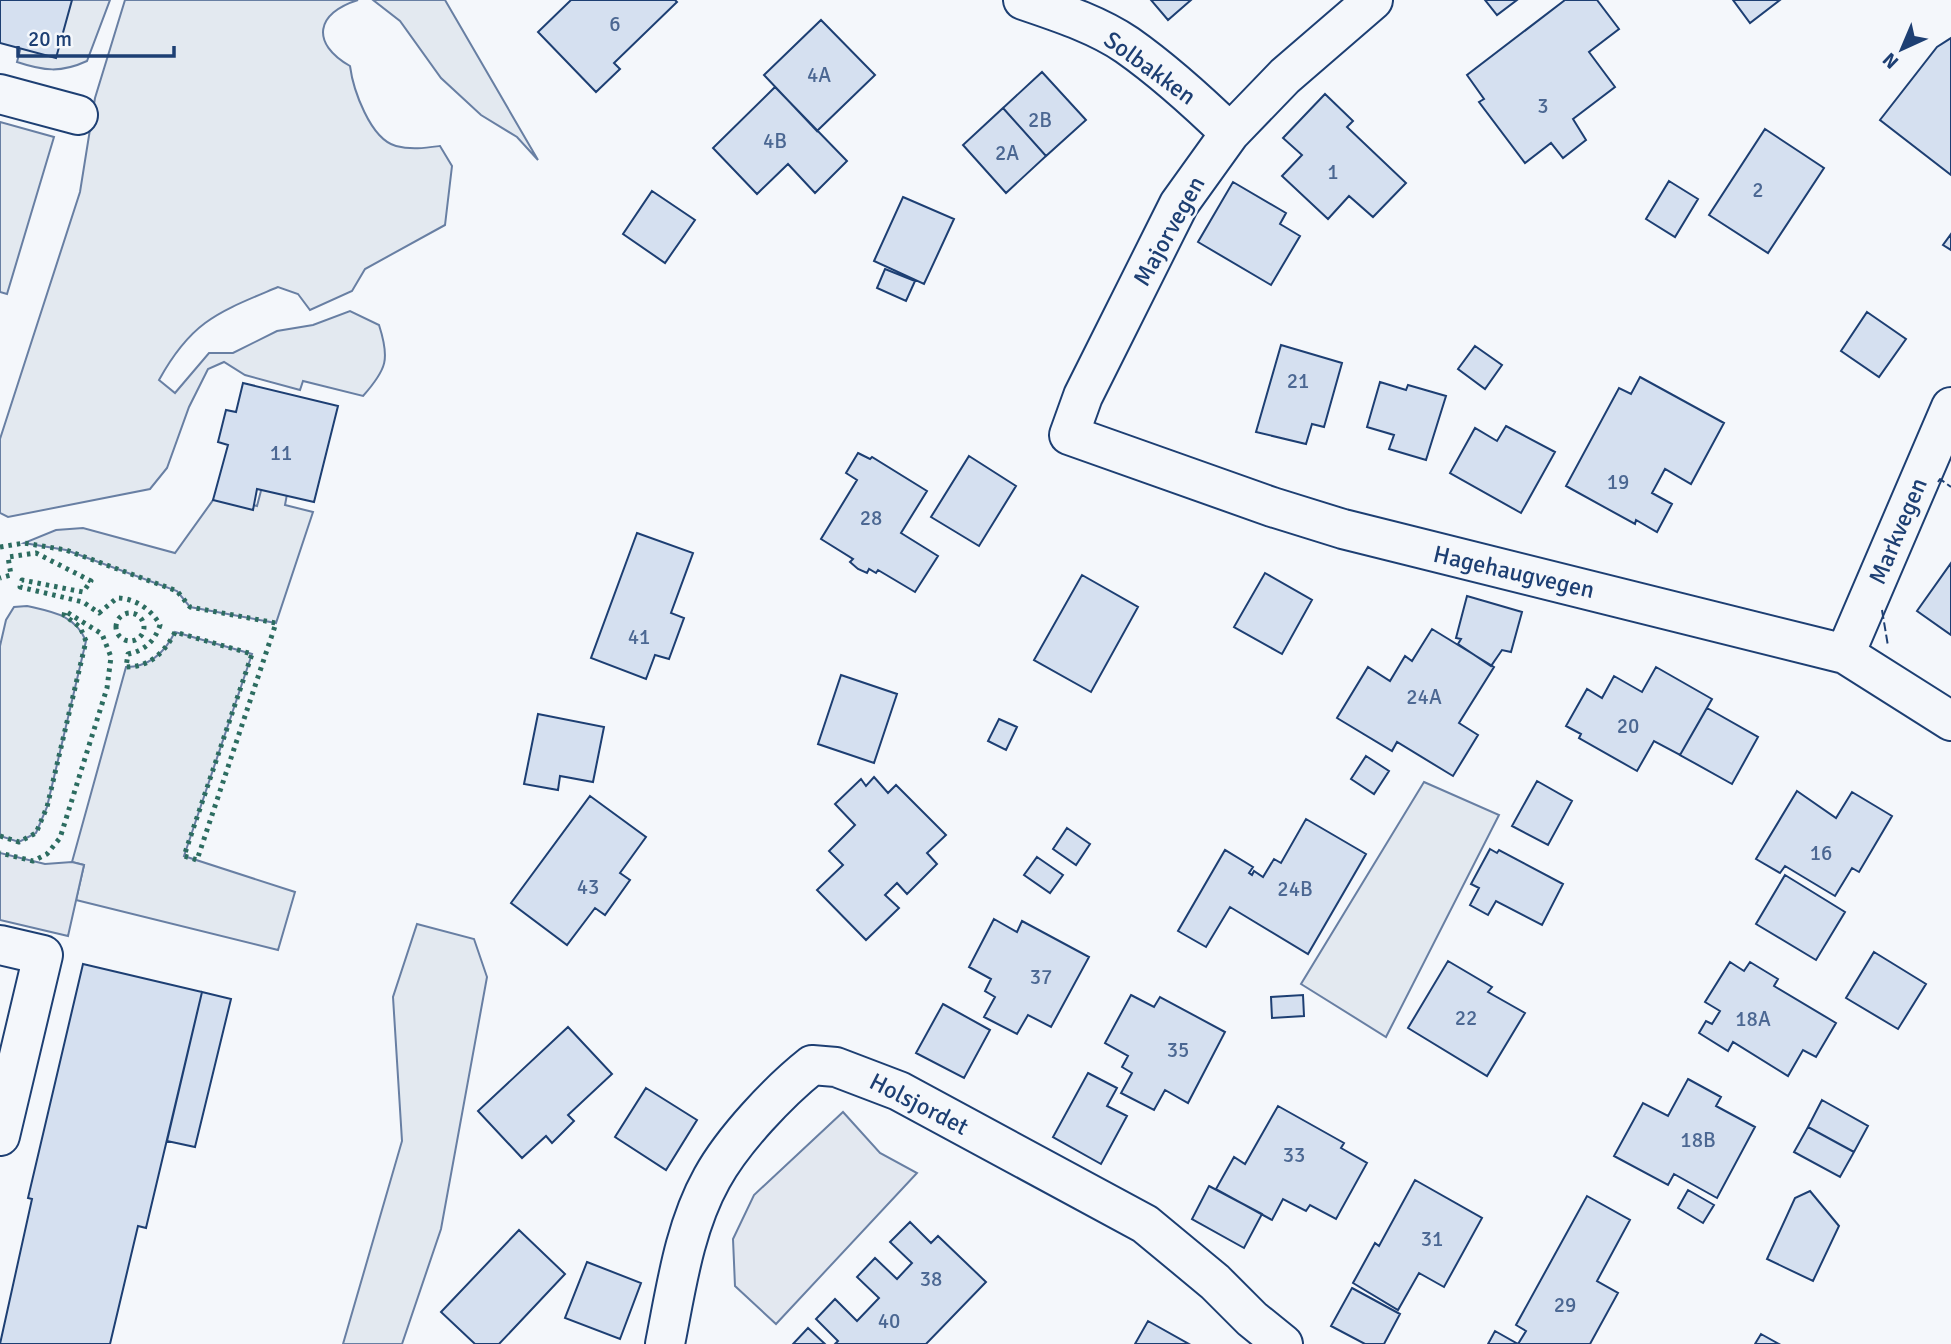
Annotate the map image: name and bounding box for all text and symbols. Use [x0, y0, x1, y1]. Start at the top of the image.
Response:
house number: 6 [609, 11, 621, 37]
scale bar [18, 14, 173, 58]
north arrow [1867, 14, 1937, 84]
street label: Solbakken [1098, 25, 1202, 111]
text: 20 m [28, 26, 72, 52]
text: N [1878, 47, 1904, 74]
house number: 4A [807, 62, 831, 88]
house number: 3 [1537, 93, 1549, 119]
house number: 2B [1028, 107, 1052, 133]
house number: 4B [763, 128, 787, 154]
house number: 2A [995, 140, 1019, 166]
house number: 1 [1327, 159, 1339, 185]
street label: Majorvegen [1127, 171, 1211, 291]
house number: 2 [1752, 177, 1764, 203]
house number: 21 [1287, 368, 1309, 394]
house number: 11 [270, 440, 292, 466]
house number: 19 [1607, 469, 1629, 495]
street label: Markvegen [1862, 473, 1934, 589]
house number: 28 [860, 505, 882, 531]
street label: Hagehaugvegen [1431, 539, 1597, 605]
house number: 41 [628, 624, 650, 650]
house number: 24A [1406, 684, 1442, 710]
house number: 20 [1617, 713, 1639, 739]
house number: 16 [1810, 840, 1832, 866]
house number: 43 [577, 874, 599, 900]
house number: 24B [1277, 876, 1313, 902]
house number: 37 [1030, 964, 1052, 990]
house number: 22 [1455, 1005, 1477, 1031]
house number: 18A [1735, 1006, 1771, 1032]
house number: 35 [1167, 1037, 1189, 1063]
street label: Holsjordet [864, 1066, 974, 1142]
house number: 18B [1680, 1127, 1716, 1153]
house number: 33 [1283, 1142, 1305, 1168]
house number: 31 [1421, 1226, 1443, 1252]
house number: 38 [920, 1266, 942, 1292]
house number: 29 [1554, 1292, 1576, 1318]
house number: 40 [878, 1308, 900, 1334]

